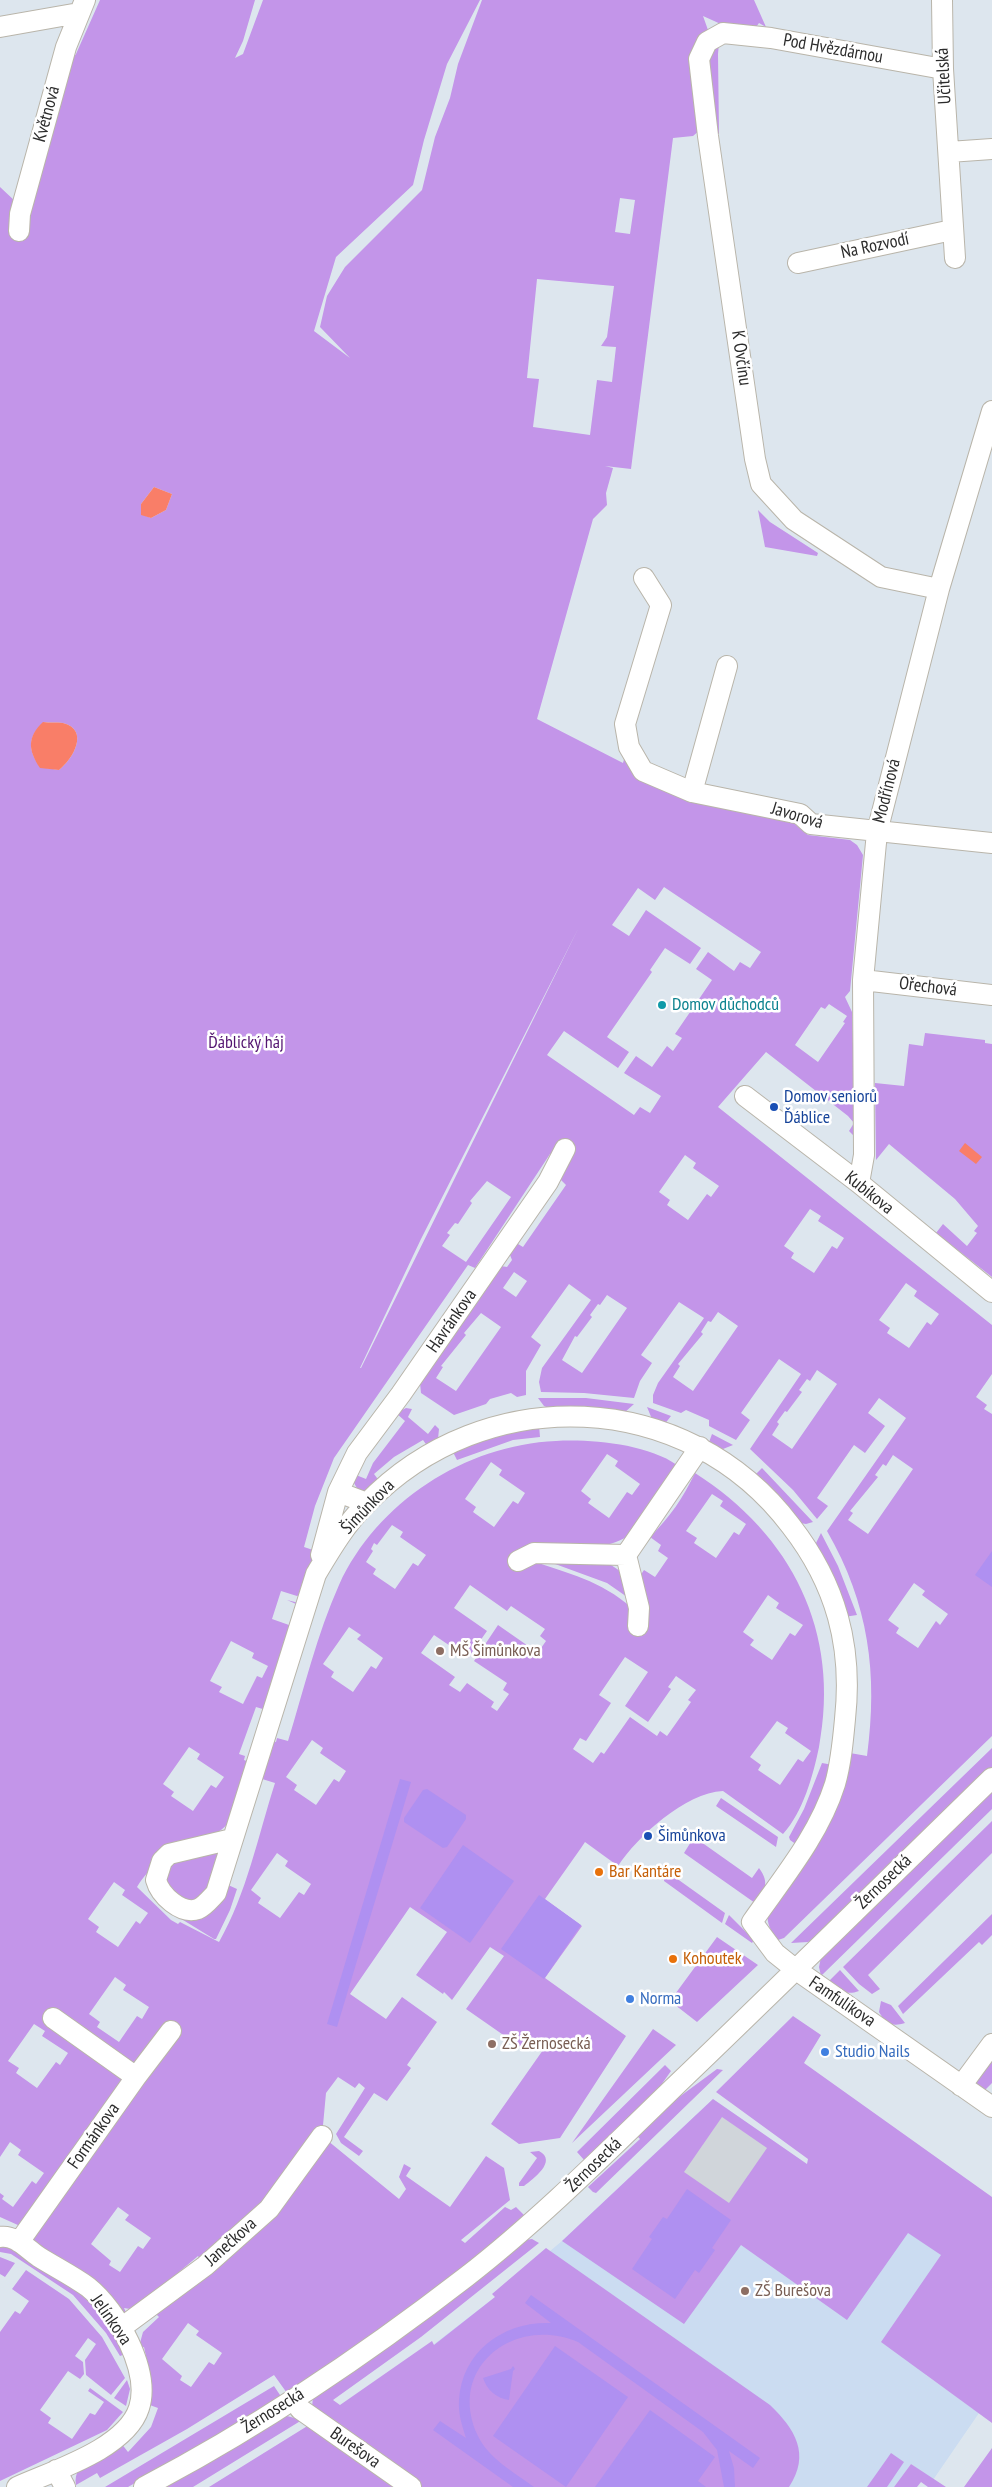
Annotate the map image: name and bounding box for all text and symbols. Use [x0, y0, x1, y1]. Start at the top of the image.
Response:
street label: Pod Hvězdárnou [781, 30, 885, 68]
street label: Učitelská [932, 47, 956, 105]
street label: Květnová [29, 84, 65, 144]
street label: Na Rozvodí [839, 228, 911, 264]
street label: K Ovčínu [726, 329, 756, 387]
street label: Modřínová [869, 757, 905, 825]
street label: Javorová [768, 798, 826, 834]
street label: Ořechová [898, 973, 958, 1001]
place label: Domov důchodců [672, 994, 779, 1016]
marker: Domov důchodců [656, 999, 668, 1011]
park label: Ďáblický háj [208, 1032, 284, 1054]
place label: Domov seniorů Ďáblice [784, 1086, 877, 1128]
marker: Domov seniorů Ďáblice [768, 1101, 780, 1113]
street label: Kubíkova [840, 1167, 898, 1219]
street label: Havránkova [422, 1285, 482, 1357]
street label: Šimůnkova [337, 1475, 399, 1539]
place label: MŠ Šimůnkova [450, 1640, 541, 1662]
marker: MŠ Šimůnkova [434, 1645, 446, 1657]
place label: Šimůnkova [658, 1825, 726, 1847]
marker: Šimůnkova [642, 1830, 654, 1842]
street label: Žernosecká [852, 1850, 916, 1914]
place label: Bar Kantáre [609, 1861, 682, 1883]
marker: Bar Kantáre [593, 1866, 605, 1878]
place label: Kohoutek [683, 1948, 742, 1970]
marker: Kohoutek [667, 1953, 679, 1965]
street label: Famfulíkova [805, 1972, 879, 2032]
place label: Norma [640, 1988, 681, 2010]
marker: Norma [624, 1993, 636, 2005]
place label: ZŠ Žernosecká [502, 2033, 591, 2055]
marker: ZŠ Žernosecká [486, 2038, 498, 2050]
place label: Studio Nails [835, 2041, 910, 2063]
marker: Studio Nails [819, 2046, 831, 2058]
street label: Formánkova [63, 2099, 125, 2173]
street label: Žernosecká [562, 2133, 626, 2197]
street label: Janečkova [201, 2213, 261, 2271]
place label: ZŠ Burešova [755, 2280, 831, 2302]
marker: ZŠ Burešova [739, 2285, 751, 2297]
street label: Jelínkova [86, 2291, 136, 2349]
street label: Žernosecká [238, 2384, 308, 2438]
street label: Burešova [326, 2423, 384, 2473]

